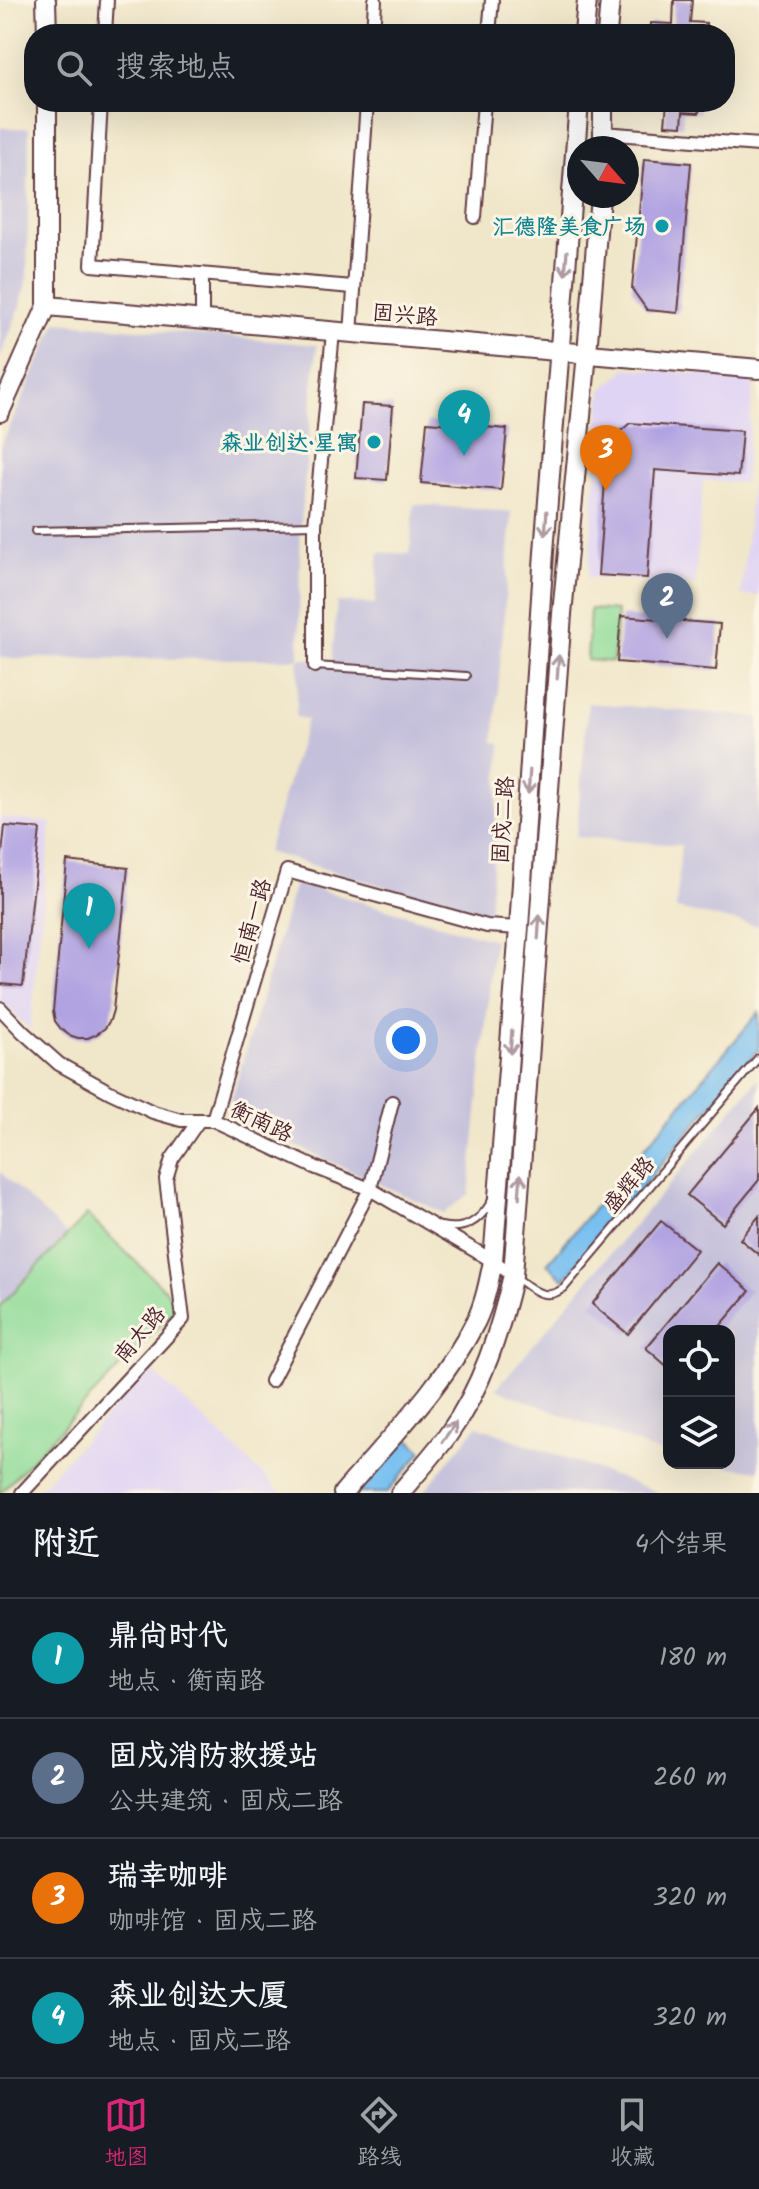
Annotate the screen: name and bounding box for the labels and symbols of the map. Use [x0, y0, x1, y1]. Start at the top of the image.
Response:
north arrow [567, 136, 639, 208]
place label: 汇德隆美食广场 [492, 211, 646, 246]
marker: 汇德隆美食广场 [653, 217, 671, 235]
one-way arrow [558, 250, 573, 276]
street label: 固兴路 [370, 296, 439, 337]
pin: 4 [438, 390, 490, 456]
pin: 3 [580, 425, 632, 491]
place label: 森业创达·星寓 [221, 427, 358, 462]
marker: 森业创达·星寓 [365, 433, 383, 451]
one-way arrow [538, 509, 553, 536]
pin: 2 [641, 573, 693, 639]
one-way arrow [551, 654, 566, 681]
one-way arrow [521, 768, 536, 795]
street label: 固戍二路 [484, 775, 525, 865]
street label: 恒南一路 [224, 875, 282, 969]
pin: 1 [63, 883, 115, 949]
one-way arrow [532, 914, 547, 941]
your location [386, 1020, 426, 1060]
one-way arrow [503, 1028, 518, 1054]
street label: 衡南路 [224, 1093, 298, 1153]
street label: 盛辉路 [595, 1149, 665, 1222]
one-way arrow [513, 1173, 528, 1200]
street label: 南太路 [106, 1299, 176, 1372]
one-way arrow [441, 1422, 457, 1444]

